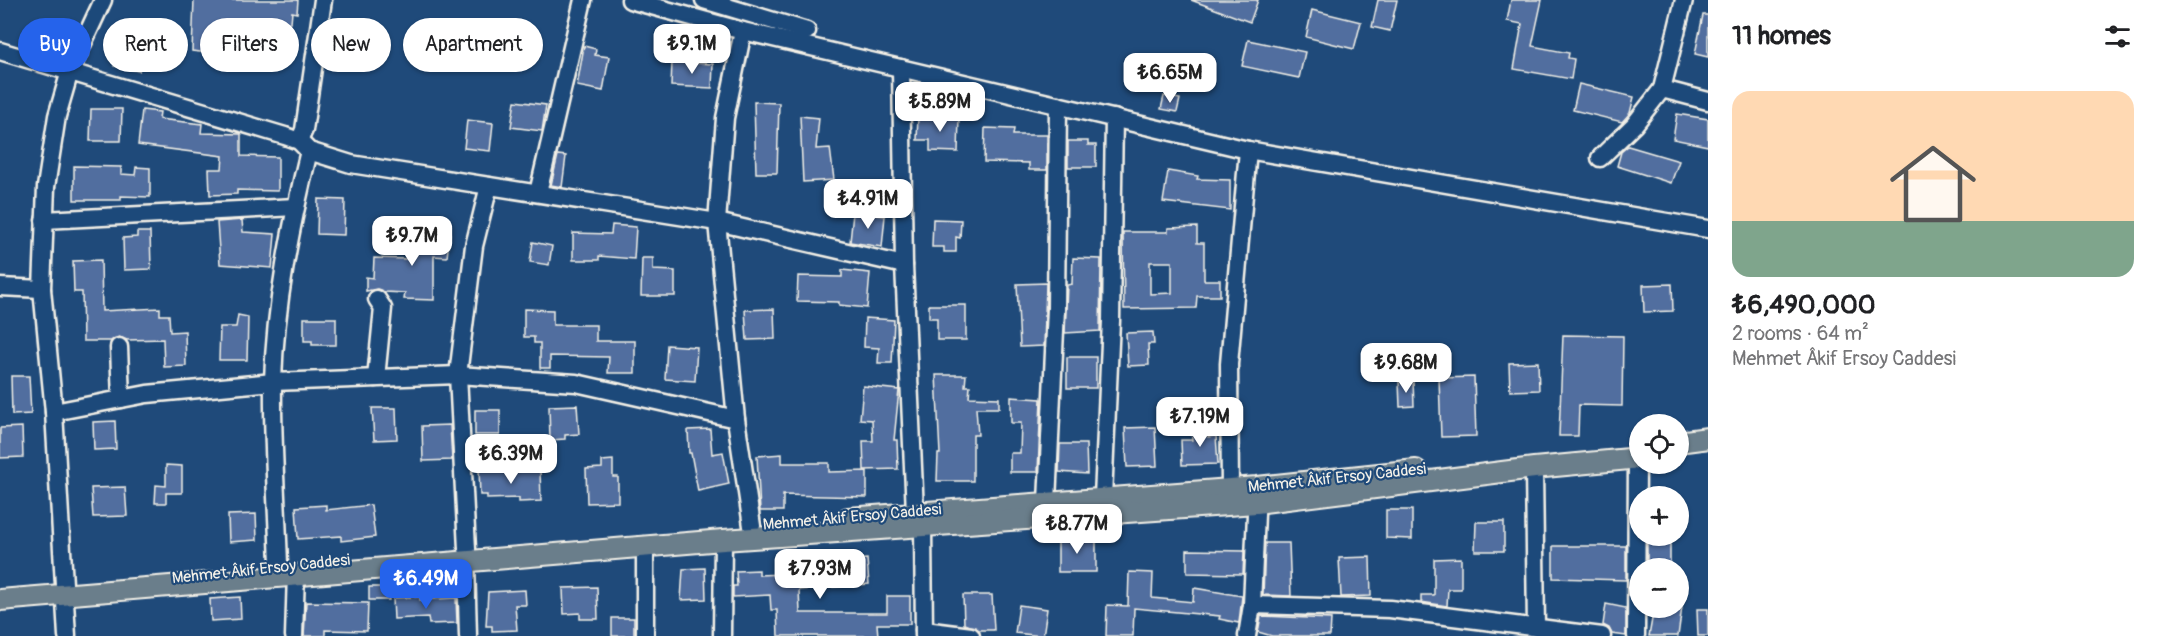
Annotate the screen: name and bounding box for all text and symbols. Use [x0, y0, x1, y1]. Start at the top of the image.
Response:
chip: Buy [18, 18, 91, 72]
chip: Rent [103, 18, 188, 72]
chip: Filters [200, 18, 299, 72]
chip: New [311, 18, 391, 72]
chip: Apartment [403, 18, 543, 72]
text: 11 homes [1732, 20, 1831, 52]
icon: filters [2101, 20, 2134, 53]
pin: ₺9.1M [650, 24, 734, 75]
text: ₺9.1M [668, 31, 716, 56]
pin: ₺6.65M [1121, 53, 1219, 104]
text: ₺6.65M [1138, 60, 1202, 85]
pin: ₺5.89M [891, 82, 989, 133]
text: ₺5.89M [909, 89, 971, 114]
icon: home [1879, 130, 1987, 238]
pin: ₺4.91M [819, 179, 917, 230]
text: ₺4.91M [838, 186, 898, 211]
pin: ₺9.7M [370, 216, 454, 267]
text: ₺9.7M [386, 223, 438, 248]
text: ₺6,490,000 [1732, 289, 1875, 321]
text: 2 rooms · 64 m² [1732, 321, 1869, 346]
pin: ₺9.68M [1357, 343, 1455, 394]
text: Mehmet Âkif Ersoy Caddesi [1732, 346, 1956, 371]
text: ₺9.68M [1375, 350, 1437, 375]
pin: ₺7.19M [1151, 397, 1249, 448]
text: ₺7.19M [1170, 404, 1230, 429]
map controls [1629, 414, 1689, 618]
button: locate [1629, 414, 1689, 474]
pin: ₺6.39M [462, 434, 560, 485]
text: ₺6.39M [479, 441, 543, 466]
street label: Mehmet Âkif Ersoy Caddesi [1247, 459, 1427, 497]
button: + [1629, 486, 1689, 546]
street label: Mehmet Âkif Ersoy Caddesi [762, 499, 942, 535]
pin: ₺8.77M [1028, 504, 1126, 555]
text: ₺8.77M [1046, 511, 1108, 536]
pin: ₺7.93M [771, 549, 869, 600]
street label: Mehmet Âkif Ersoy Caddesi [171, 550, 351, 588]
text: ₺7.93M [789, 556, 851, 581]
button: − [1629, 558, 1689, 618]
pin: ₺6.49M [377, 559, 475, 610]
text: ₺6.49M [394, 566, 458, 591]

